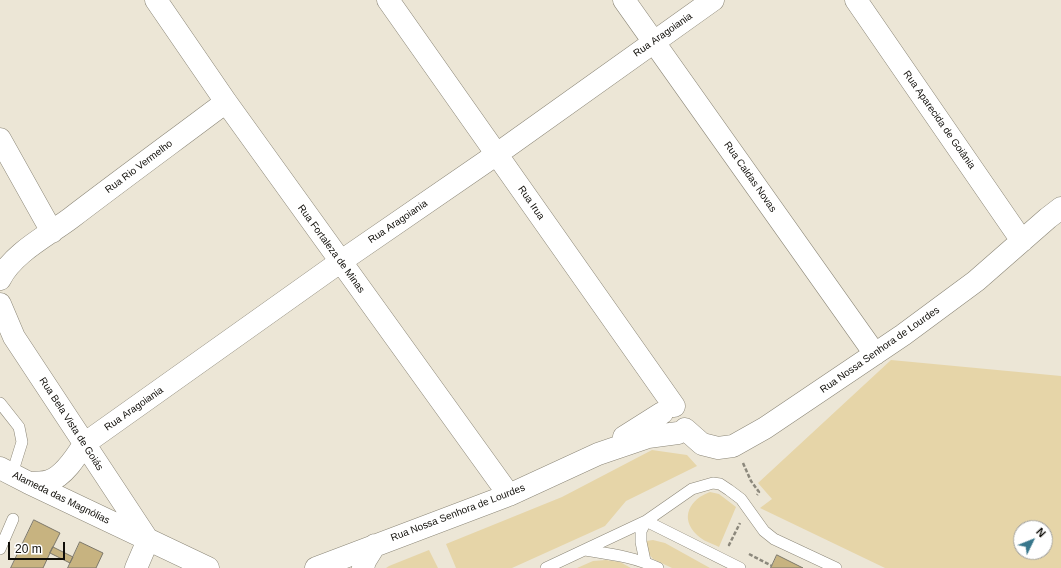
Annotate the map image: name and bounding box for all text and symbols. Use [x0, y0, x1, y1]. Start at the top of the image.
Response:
street label: Rua Aragoiania [631, 10, 695, 60]
street label: Rua Aparecida de Goiânia [900, 69, 978, 171]
street label: Rua Rio Vermelho [103, 138, 175, 196]
street label: Rua Caldas Novas [721, 139, 779, 215]
street label: Rua Irua [515, 184, 547, 222]
street label: Rua Aragoiania [366, 198, 430, 246]
street label: Rua Fortaleza de Minas [295, 203, 367, 295]
street label: Rua Nossa Senhora de Lourdes [818, 304, 942, 396]
street label: Rua Bela Vista de Goiás [36, 375, 106, 473]
street label: Rua Aragoiania [102, 384, 166, 434]
street label: Alameda das Magnólias [10, 469, 112, 527]
street label: Rua Nossa Senhora de Lourdes [389, 482, 527, 544]
north arrow [1013, 520, 1053, 560]
text: N [1034, 525, 1048, 539]
scale bar [10, 534, 67, 560]
text: 20 m [15, 542, 42, 556]

